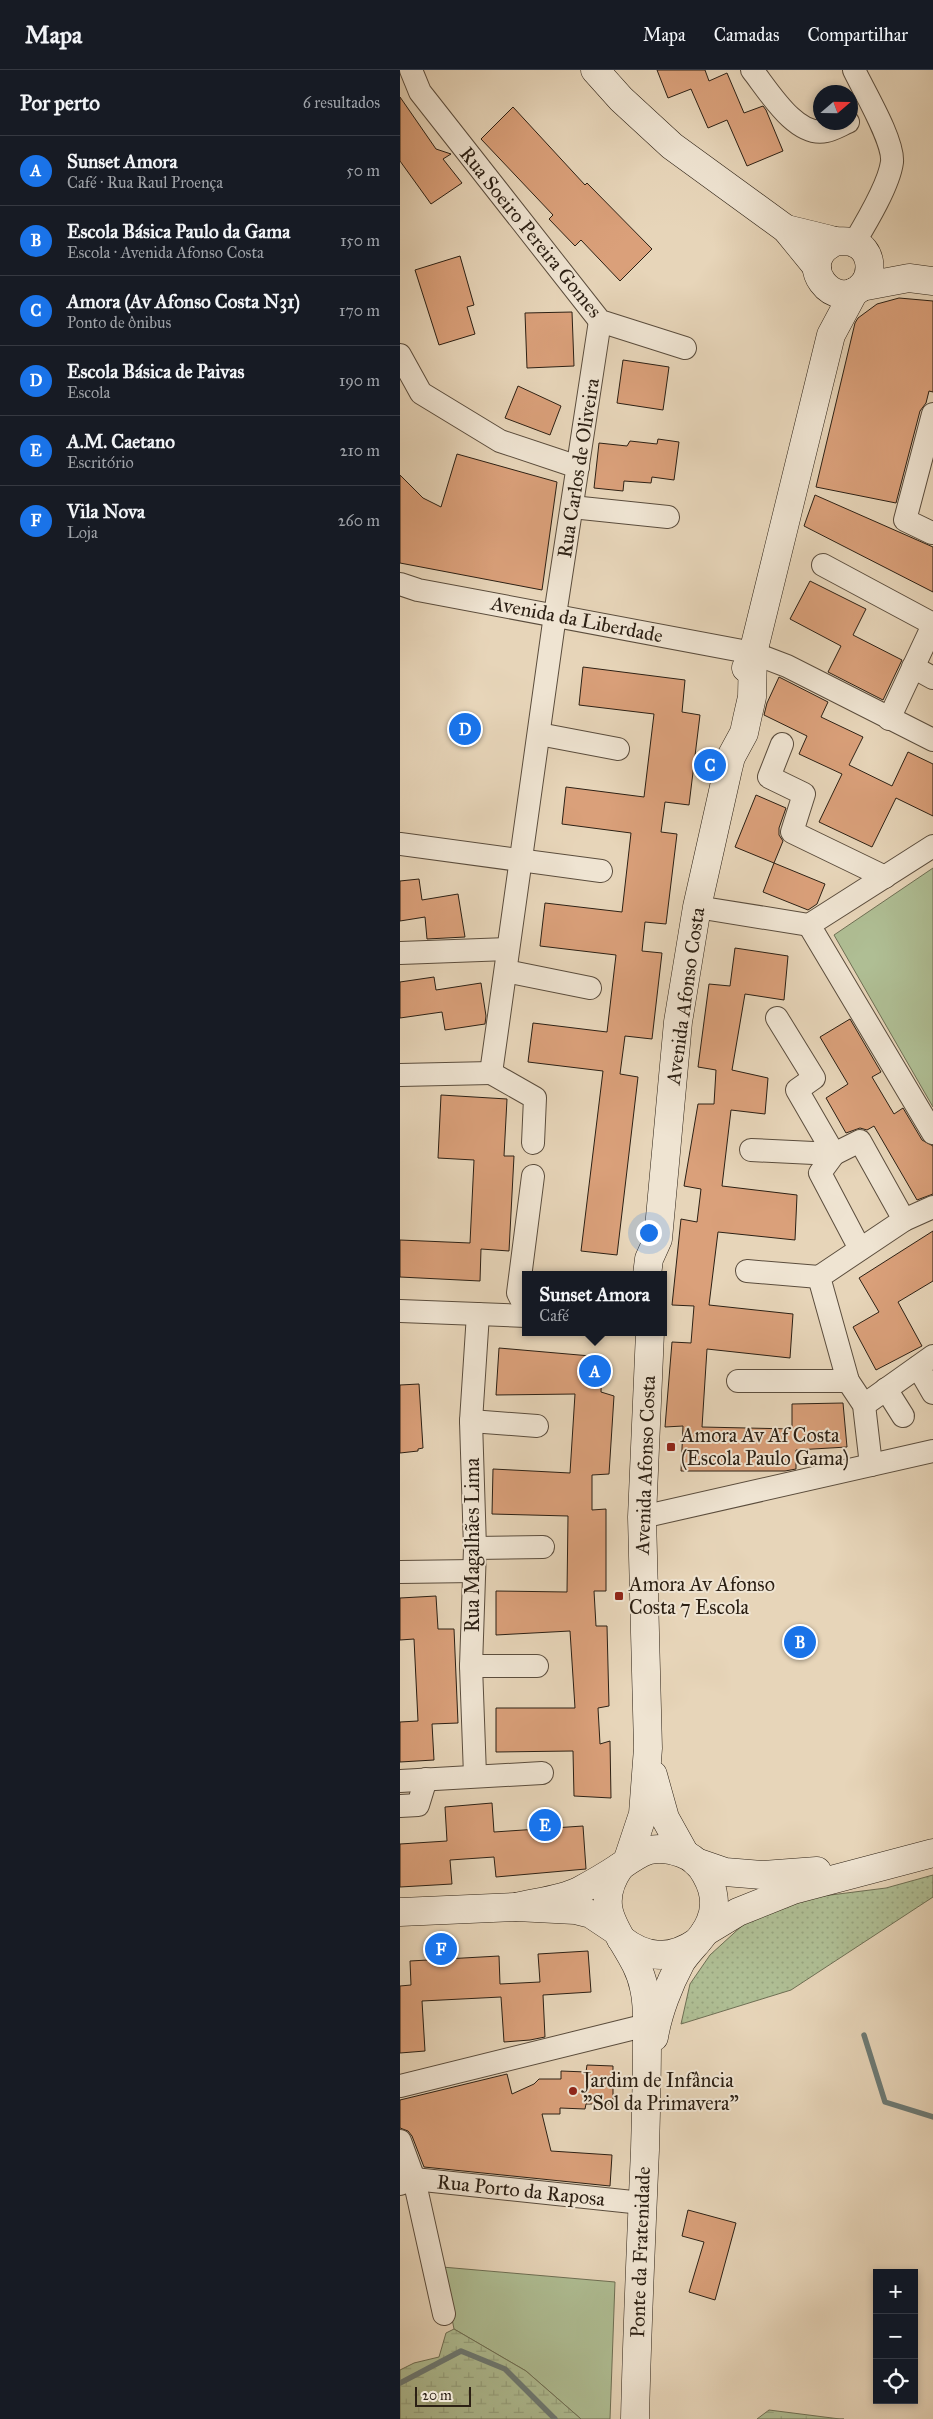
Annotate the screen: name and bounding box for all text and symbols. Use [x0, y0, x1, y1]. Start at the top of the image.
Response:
text: Mapa [25, 20, 82, 50]
text: Mapa [643, 24, 686, 46]
text: Camadas [714, 24, 780, 46]
text: Compartilhar [808, 24, 908, 46]
north arrow [813, 85, 858, 130]
text: Por perto [20, 90, 100, 116]
text: 6 resultados [303, 93, 380, 112]
street label: Rua Soeiro Pereira Gomes [455, 142, 607, 322]
text: Sunset Amora [67, 150, 177, 173]
text: A [31, 161, 41, 180]
text: 50 m [346, 161, 380, 180]
text: Café · Rua Raul Proença [67, 173, 223, 192]
text: Escola Básica Paulo da Gama [67, 220, 290, 243]
text: B [31, 231, 41, 250]
text: 150 m [340, 231, 380, 250]
text: Escola · Avenida Afonso Costa [67, 243, 264, 262]
text: Amora (Av Afonso Costa N31) [67, 290, 300, 313]
text: C [31, 301, 41, 320]
text: 170 m [339, 301, 380, 320]
text: Ponto de ônibus [67, 313, 171, 332]
text: Escola Básica de Paivas [67, 360, 244, 383]
text: D [30, 371, 42, 390]
text: 190 m [339, 371, 380, 390]
street label: Rua Carlos de Oliveira [552, 376, 604, 560]
text: Escola [67, 383, 110, 402]
text: A.M. Caetano [67, 430, 175, 453]
text: E [30, 441, 42, 460]
text: 210 m [340, 441, 380, 460]
text: Escritório [67, 453, 134, 472]
text: Vila Nova [67, 500, 145, 523]
text: F [31, 511, 41, 530]
text: 260 m [338, 511, 380, 530]
text: Loja [67, 523, 98, 542]
street label: Avenida da Liberdade [488, 590, 665, 647]
pin: D [449, 710, 481, 748]
pin: C [694, 746, 726, 784]
street label: Avenida Afonso Costa [661, 905, 709, 1087]
your location [636, 1220, 662, 1246]
popup [522, 1271, 667, 1336]
text: Sunset Amora [539, 1283, 650, 1306]
text: Café [539, 1306, 569, 1325]
pin: A [579, 1352, 611, 1390]
street label: Avenida Afonso Costa [630, 1375, 660, 1556]
place label: Amora Av Af Costa (Escola Paulo Gama) [680, 1423, 849, 1471]
marker: Amora Av Af Costa (Escola Paulo Gama) [665, 1441, 677, 1453]
street label: Rua Magalhães Lima [460, 1457, 485, 1632]
place label: Amora Av Afonso Costa 7 Escola [628, 1572, 775, 1619]
marker: Amora Av Afonso Costa 7 Escola [613, 1590, 625, 1602]
pin: B [784, 1623, 816, 1661]
pin: E [529, 1806, 561, 1844]
pin: F [425, 1930, 457, 1968]
place label: Jardim de Infância "Sol da Primavera" [581, 2068, 739, 2115]
marker: Jardim de Infância "Sol da Primavera" [567, 2085, 579, 2097]
street label: Ponte da Fratenidade [625, 2166, 655, 2338]
street label: Rua Porto da Raposa [436, 2169, 607, 2211]
map controls [873, 2269, 918, 2404]
button: + [873, 2269, 918, 2314]
button: − [873, 2314, 918, 2359]
button: locate [873, 2359, 918, 2404]
scale bar [415, 2384, 471, 2407]
text: 20 m [422, 2387, 452, 2404]

